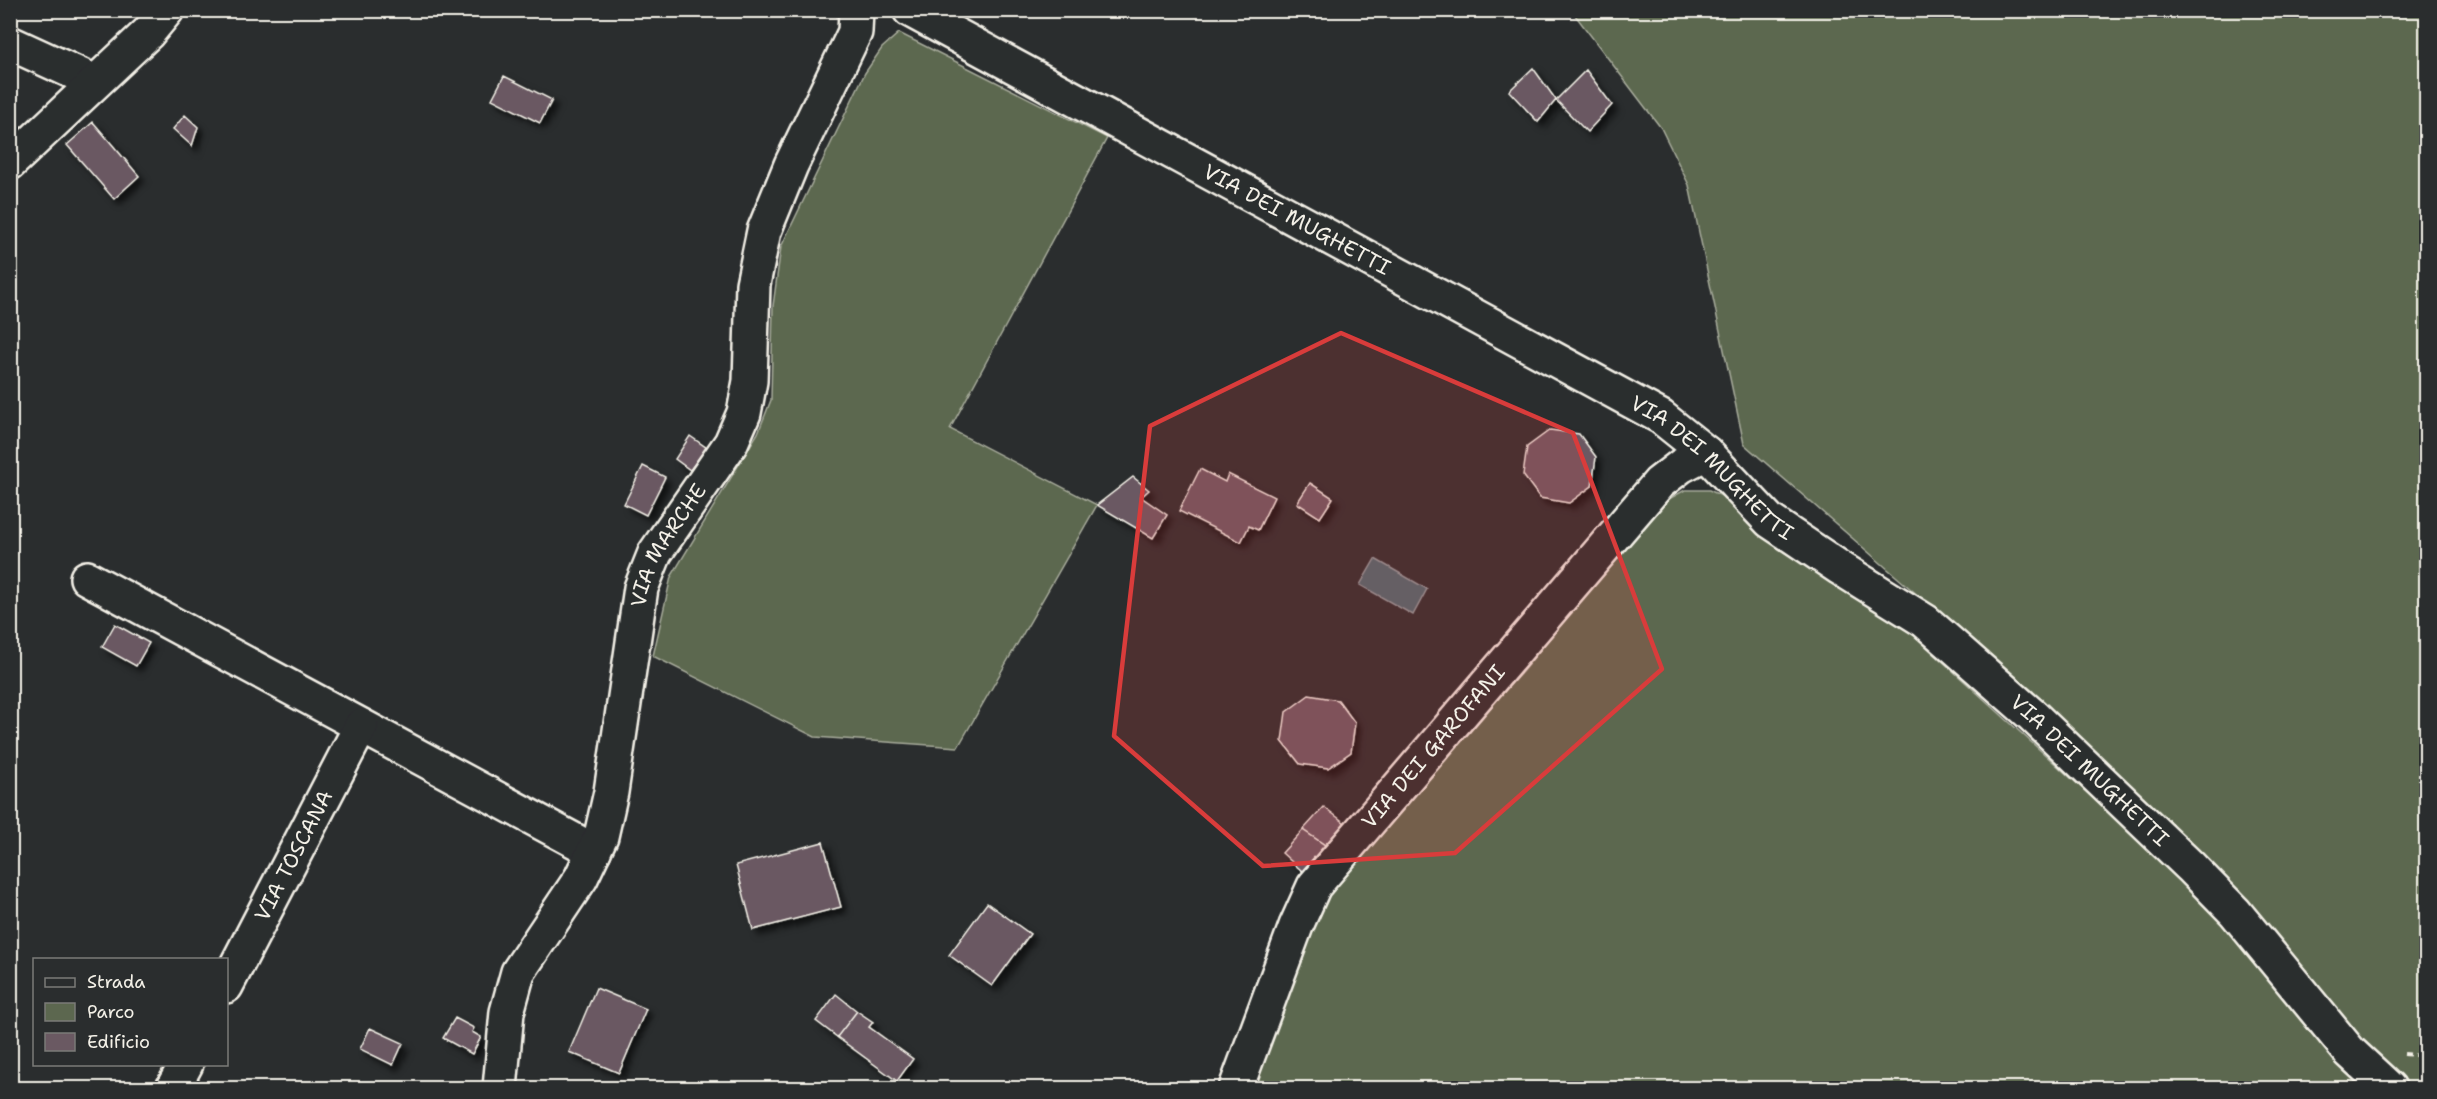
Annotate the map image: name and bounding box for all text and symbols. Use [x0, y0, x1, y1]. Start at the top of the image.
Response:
street label: VIA DEI MUGHETTI [1198, 158, 1395, 282]
street label: VIA DEI MUGHETTI [1626, 389, 1799, 547]
street label: VIA MARCHE [624, 478, 713, 609]
street label: VIA DEI GAROFANI [1355, 659, 1511, 835]
street label: VIA DEI MUGHETTI [2004, 688, 2175, 853]
street label: VIA TOSCANA [248, 785, 339, 926]
legend [33, 958, 228, 1066]
text: Strada [87, 970, 146, 994]
text: Parco [87, 1000, 135, 1024]
text: Edificio [87, 1030, 150, 1054]

